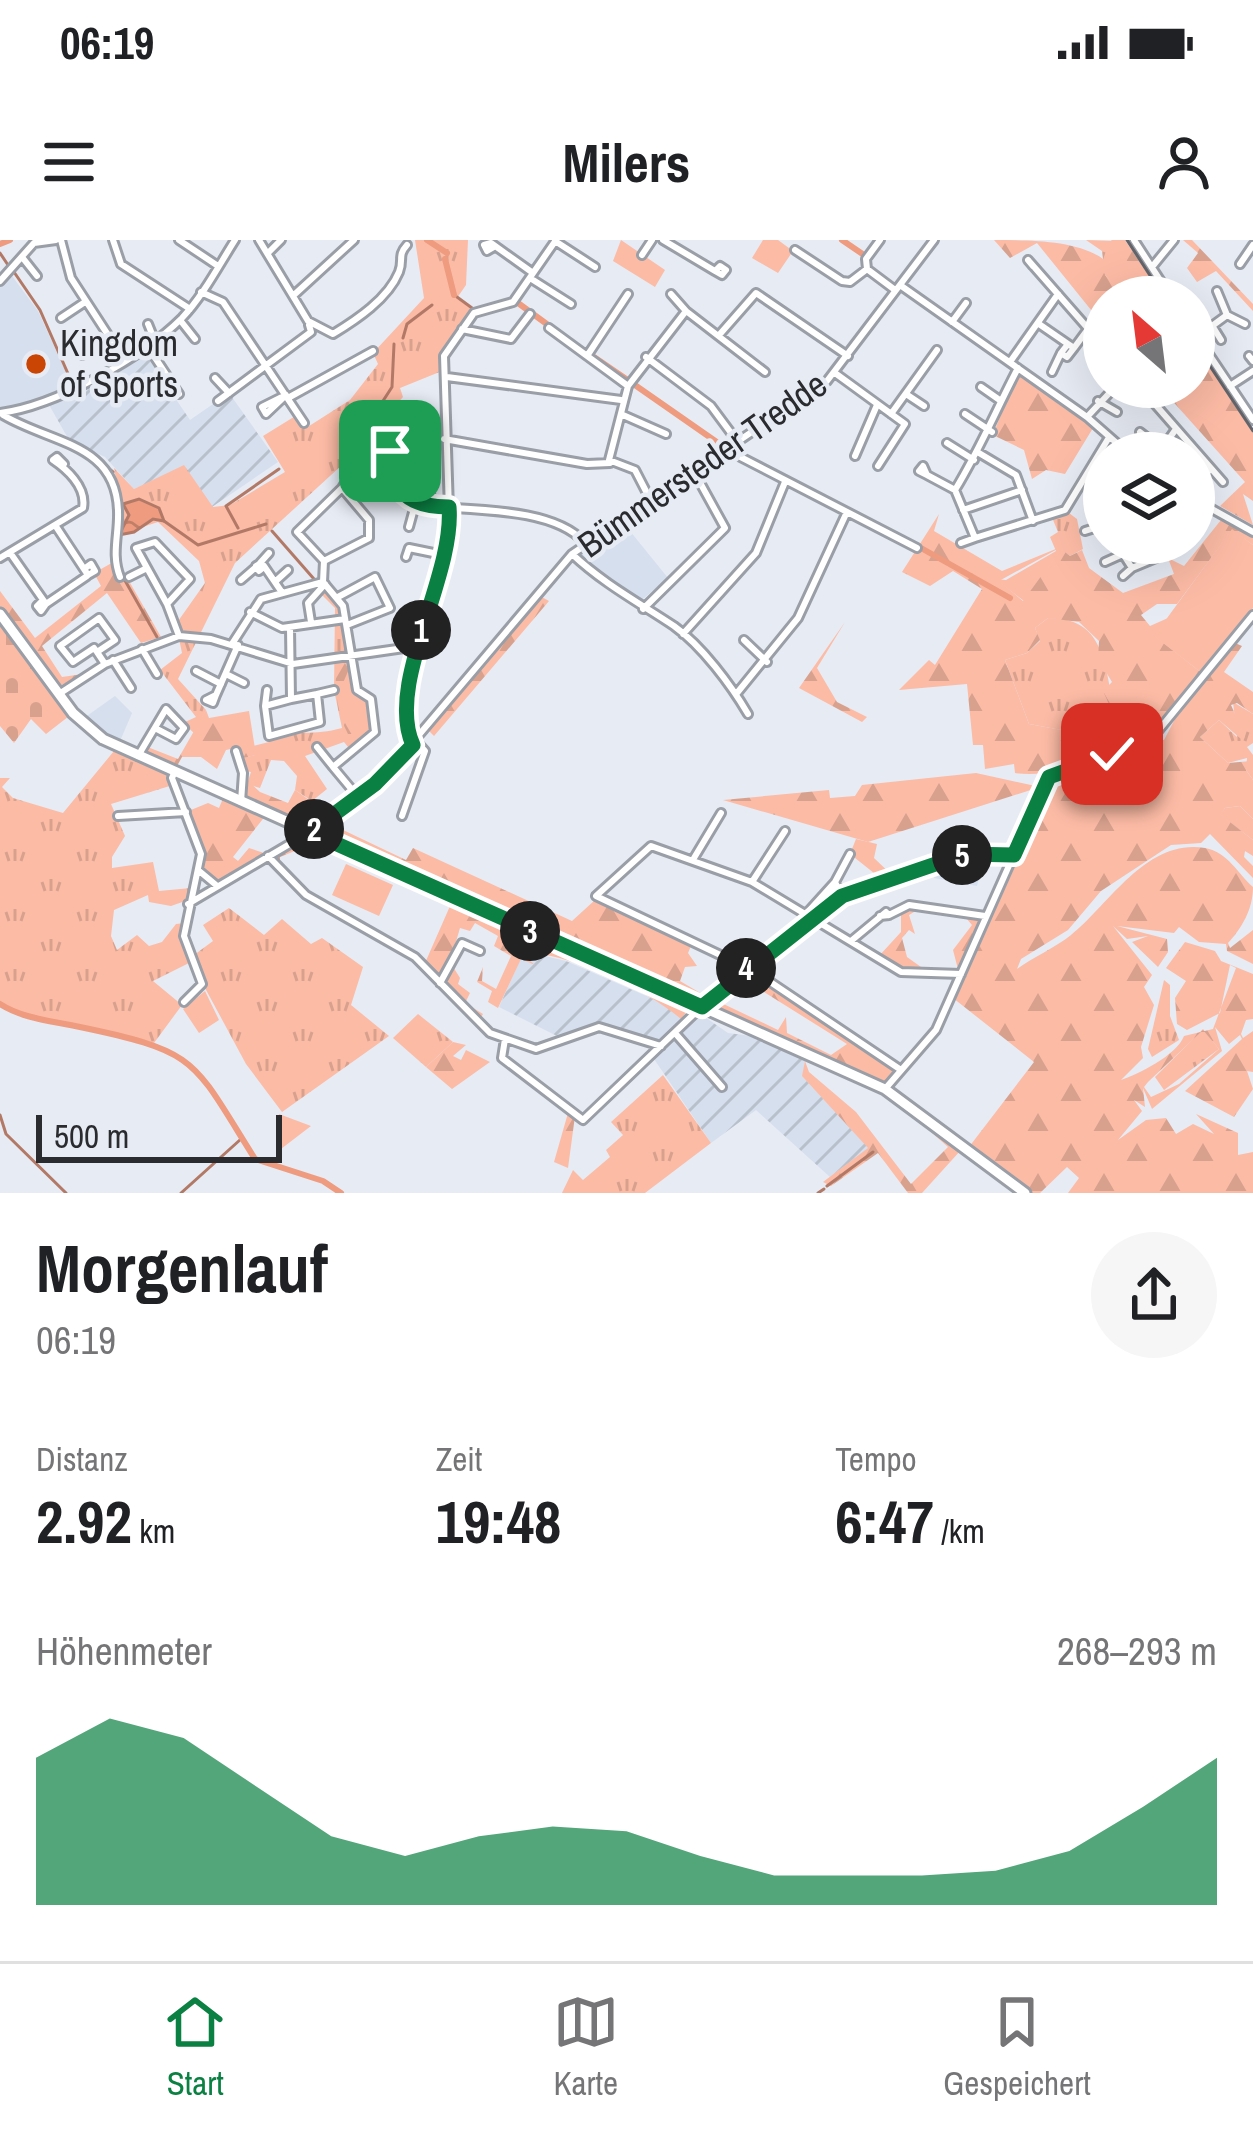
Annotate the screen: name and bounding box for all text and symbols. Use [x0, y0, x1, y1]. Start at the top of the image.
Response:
text: 06:19 [60, 12, 154, 73]
text: Milers [563, 126, 690, 199]
icon: menu [36, 129, 102, 195]
icon: person [1151, 129, 1217, 195]
north arrow [1083, 276, 1215, 408]
map controls [1083, 276, 1215, 564]
place label: Kingdom of Sports [60, 319, 178, 408]
marker: Kingdom of Sports [23, 351, 49, 377]
street label: Bümmersteder Tredde [568, 360, 836, 568]
pin [339, 400, 441, 502]
icon: arrive [357, 418, 423, 484]
button: layers [1083, 432, 1215, 564]
pin: 1 [391, 600, 451, 660]
text: 1 [413, 608, 429, 652]
pin [1061, 703, 1163, 805]
icon: check [1079, 721, 1145, 787]
pin: 2 [284, 799, 344, 859]
text: 2 [306, 807, 322, 851]
pin: 5 [932, 825, 992, 885]
text: 5 [954, 833, 970, 877]
pin: 3 [500, 901, 560, 961]
text: 3 [522, 909, 538, 953]
pin: 4 [716, 938, 776, 998]
text: 4 [738, 946, 754, 990]
scale bar [36, 1109, 282, 1162]
text: 500 m [54, 1114, 129, 1158]
text: Morgenlauf [36, 1224, 328, 1313]
button: share [1091, 1232, 1217, 1358]
text: 06:19 [36, 1314, 116, 1366]
text: Distanz [36, 1437, 128, 1481]
text: Zeit [436, 1437, 482, 1481]
text: Tempo [835, 1437, 917, 1481]
text: 2.92 [36, 1481, 132, 1562]
text: 19:48 [436, 1481, 561, 1562]
text: 6:47 [835, 1481, 934, 1562]
text: km [132, 1509, 175, 1553]
text: /km [934, 1509, 985, 1553]
text: Höhenmeter [36, 1625, 212, 1677]
text: 268–293 m [1057, 1625, 1217, 1677]
tab: Start [162, 1989, 228, 2105]
tab: Karte [553, 1989, 619, 2105]
tab: Gespeichert [943, 1989, 1091, 2105]

